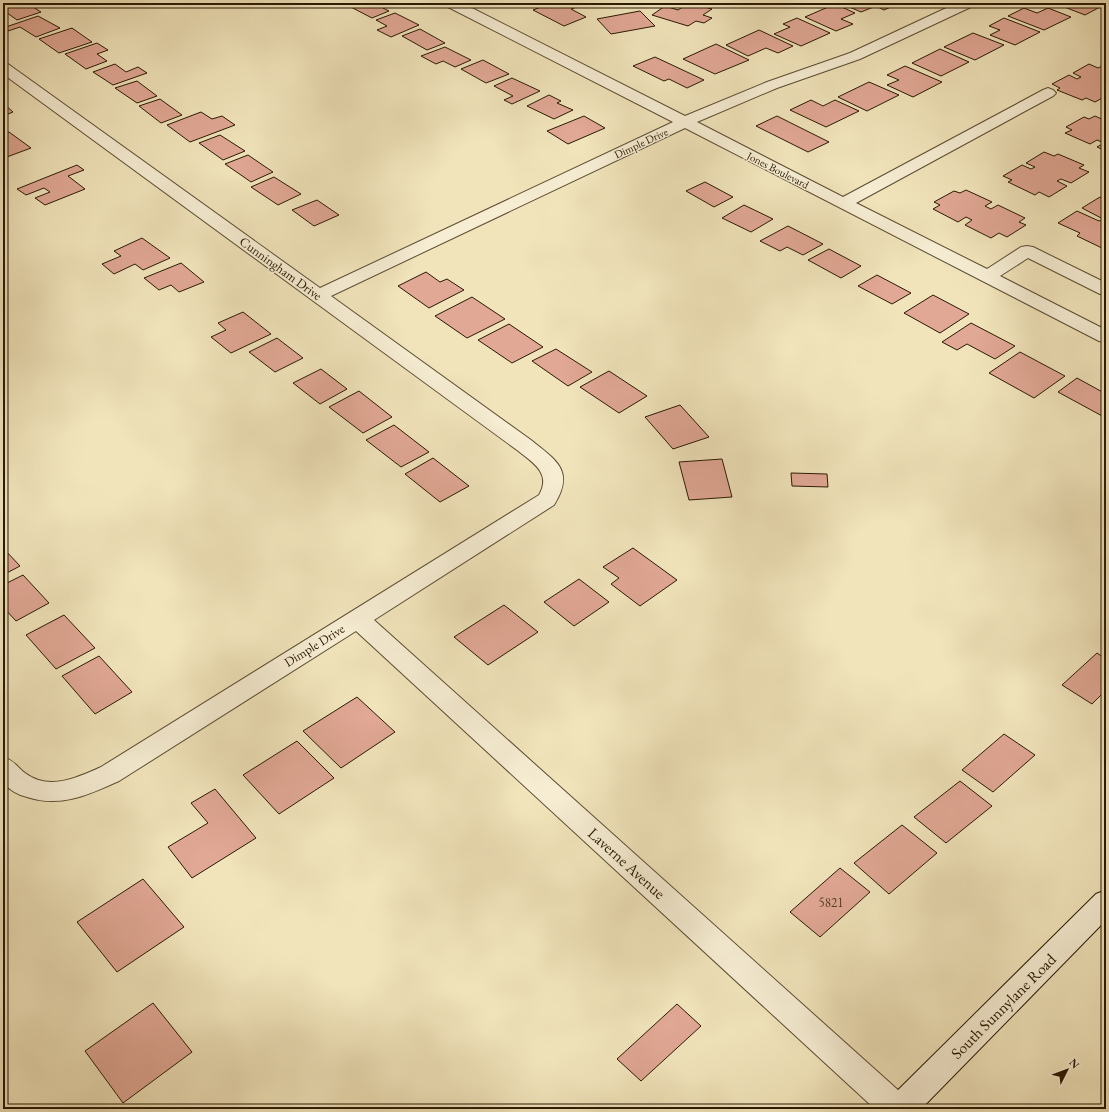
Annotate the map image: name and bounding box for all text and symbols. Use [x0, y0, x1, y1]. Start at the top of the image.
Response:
street label: Dimple Drive [612, 124, 671, 162]
street label: Jones Boulevard [744, 148, 812, 192]
street label: Cunningham Drive [236, 233, 325, 304]
street label: Dimple Drive [281, 620, 348, 671]
street label: Laverne Avenue [583, 823, 670, 904]
house number: 5821 [819, 894, 843, 911]
street label: South Sunnylane Road [946, 948, 1061, 1064]
north arrow [1047, 1050, 1087, 1090]
text: N [1066, 1055, 1083, 1071]

